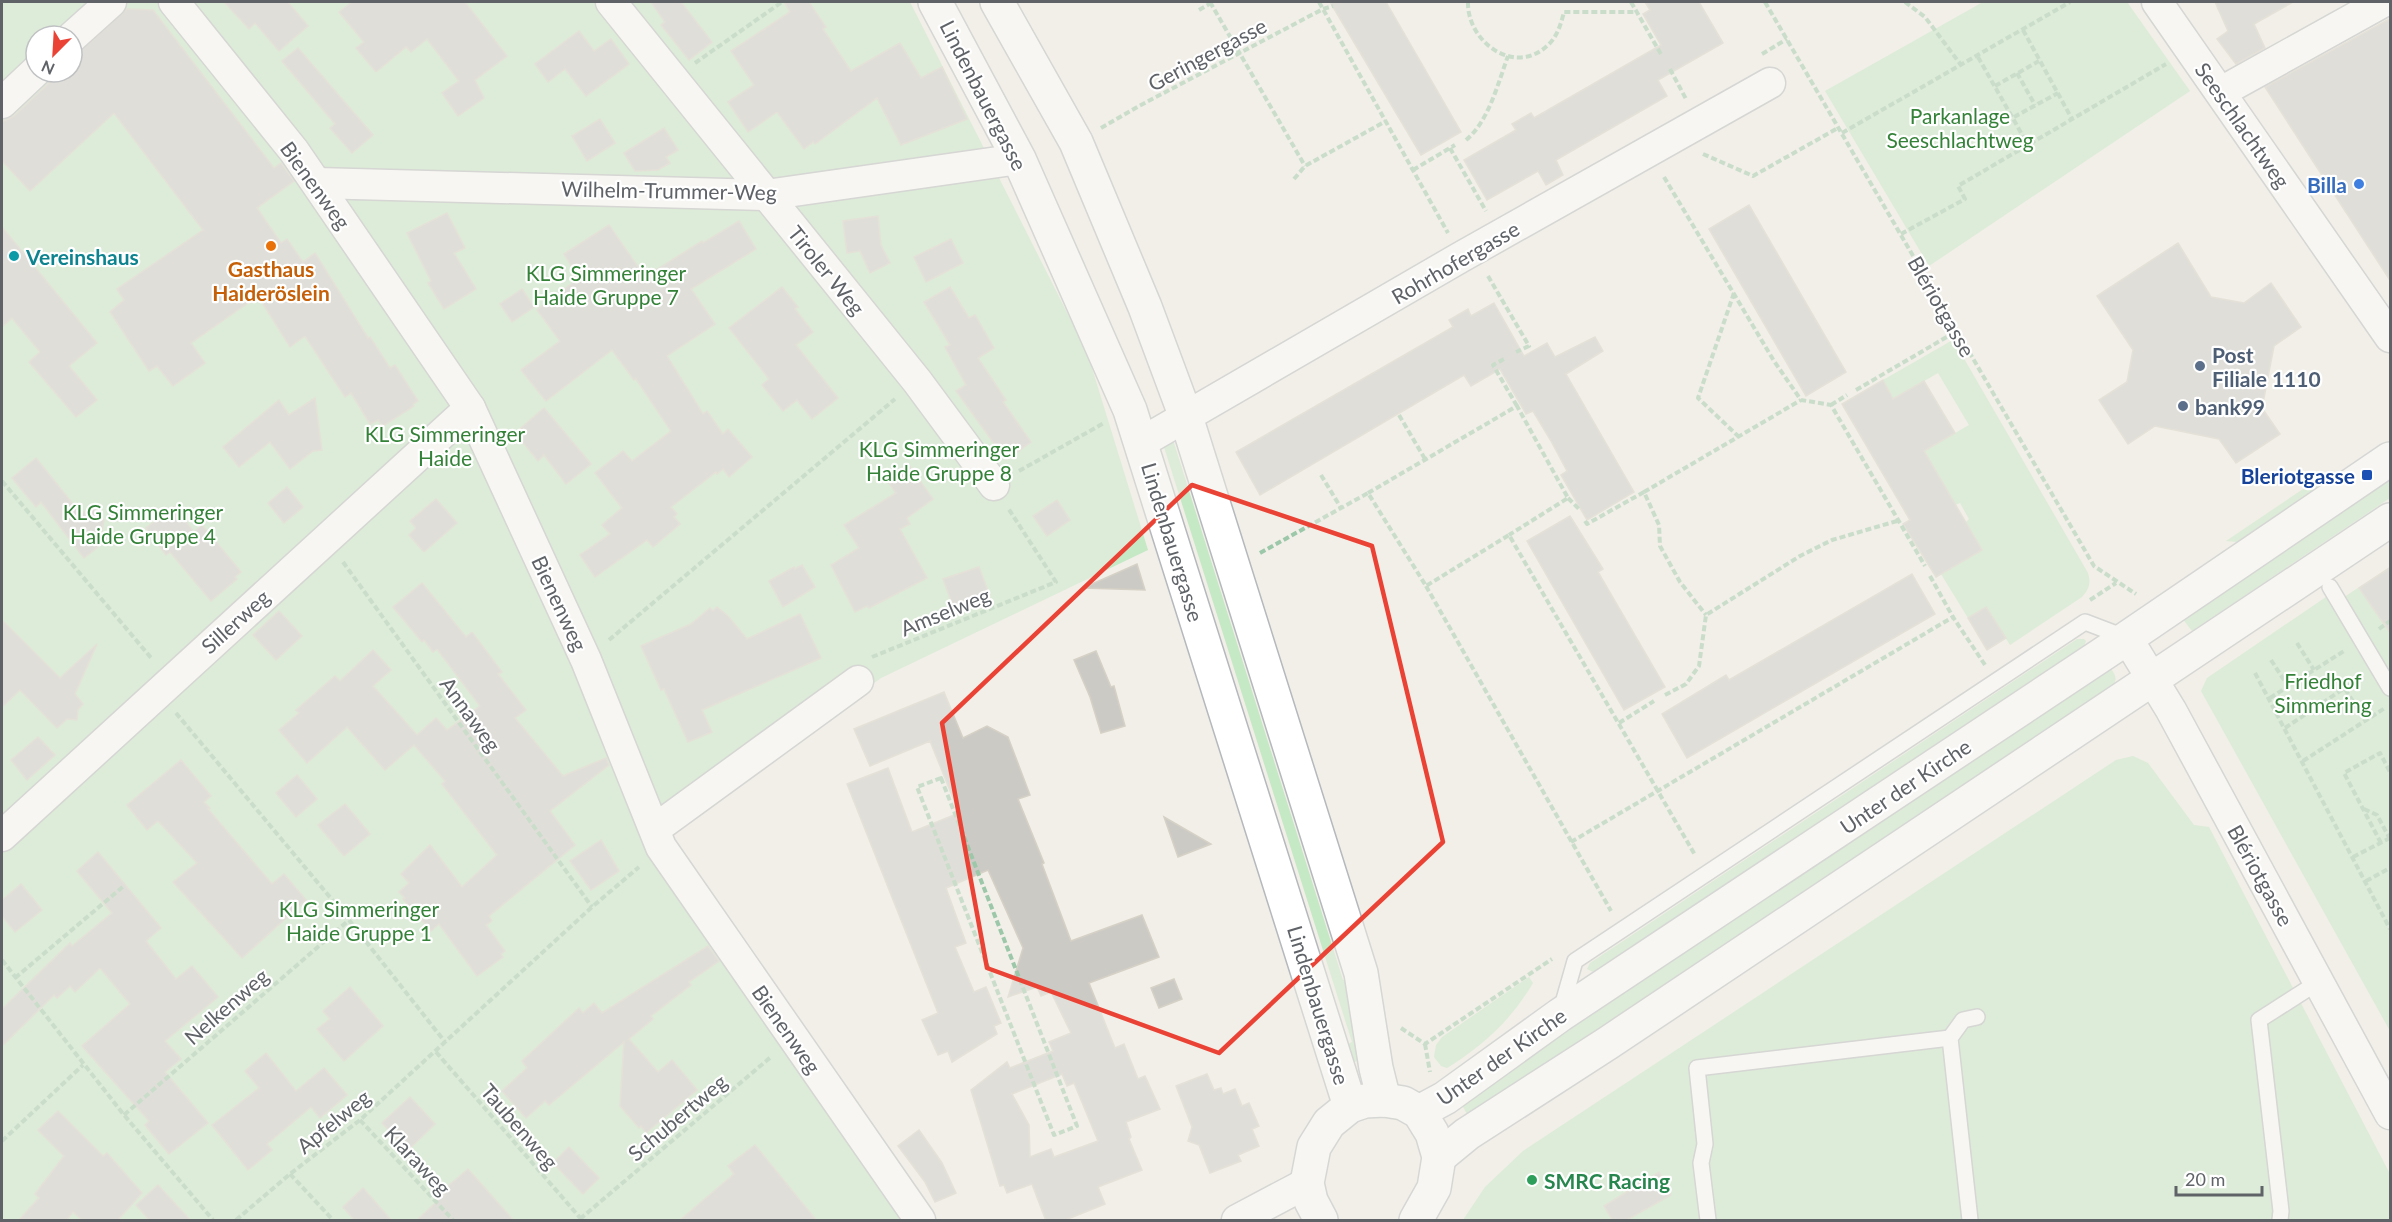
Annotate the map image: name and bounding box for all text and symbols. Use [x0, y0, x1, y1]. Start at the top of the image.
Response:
street label: Geringergasse [1143, 12, 1271, 96]
street label: Lindenbauergasse [935, 16, 1033, 174]
north arrow [24, 24, 84, 84]
text: N [38, 57, 57, 79]
street label: Seeschlachtweg [2191, 58, 2296, 193]
park label: Parkanlage Seeschlachtweg [1886, 103, 2034, 152]
street label: Bienenweg [276, 136, 356, 234]
place label: Billa [2307, 172, 2347, 197]
street label: Wilhelm-Trummer-Weg [561, 176, 777, 204]
marker: Billa [2352, 177, 2366, 191]
street label: Rohrhofergasse [1387, 215, 1523, 309]
street label: Tiroler Weg [783, 220, 871, 320]
marker: Gasthaus Haideröslein [264, 239, 278, 253]
place label: Vereinshaus [25, 244, 139, 269]
marker: Vereinshaus [7, 249, 21, 263]
street label: Blériotgasse [1903, 251, 1981, 361]
place label: Gasthaus Haideröslein [212, 256, 330, 305]
park label: KLG Simmeringer Haide Gruppe 7 [526, 260, 687, 309]
place label: Post Filiale 1110 [2212, 342, 2321, 391]
marker: Post Filiale 1110 [2193, 359, 2207, 373]
place label: bank99 [2195, 394, 2265, 419]
marker: bank99 [2176, 399, 2190, 413]
park label: KLG Simmeringer Haide [365, 421, 526, 470]
park label: KLG Simmeringer Haide Gruppe 8 [859, 436, 1020, 485]
street label: Lindenbauergasse [1137, 459, 1209, 625]
place label: Bleriotgasse [2241, 463, 2355, 488]
marker: Bleriotgasse [2360, 468, 2374, 482]
park label: KLG Simmeringer Haide Gruppe 4 [63, 499, 224, 548]
street label: Bienenweg [527, 551, 593, 655]
street label: Amselweg [896, 582, 994, 640]
street label: Sillerweg [196, 584, 274, 658]
park label: Friedhof Simmering [2274, 668, 2372, 717]
street label: Annaweg [436, 672, 507, 756]
street label: Unter der Kirche [1835, 733, 1975, 839]
street label: Blériotgasse [2223, 820, 2299, 930]
park label: KLG Simmeringer Haide Gruppe 1 [279, 896, 440, 945]
street label: Lindenbauergasse [1283, 922, 1355, 1088]
street label: Nelkenweg [179, 963, 273, 1049]
street label: Bienenweg [747, 980, 827, 1078]
street label: Unter der Kirche [1431, 1002, 1571, 1110]
street label: Schubertweg [623, 1068, 731, 1166]
street label: Taubenweg [476, 1078, 564, 1174]
street label: Apfelweg [291, 1084, 375, 1158]
street label: Klaraweg [380, 1120, 456, 1200]
scale bar [2176, 1159, 2262, 1197]
place label: SMRC Racing [1544, 1168, 1670, 1193]
text: 20 m [2185, 1168, 2225, 1190]
marker: SMRC Racing [1525, 1173, 1539, 1187]

